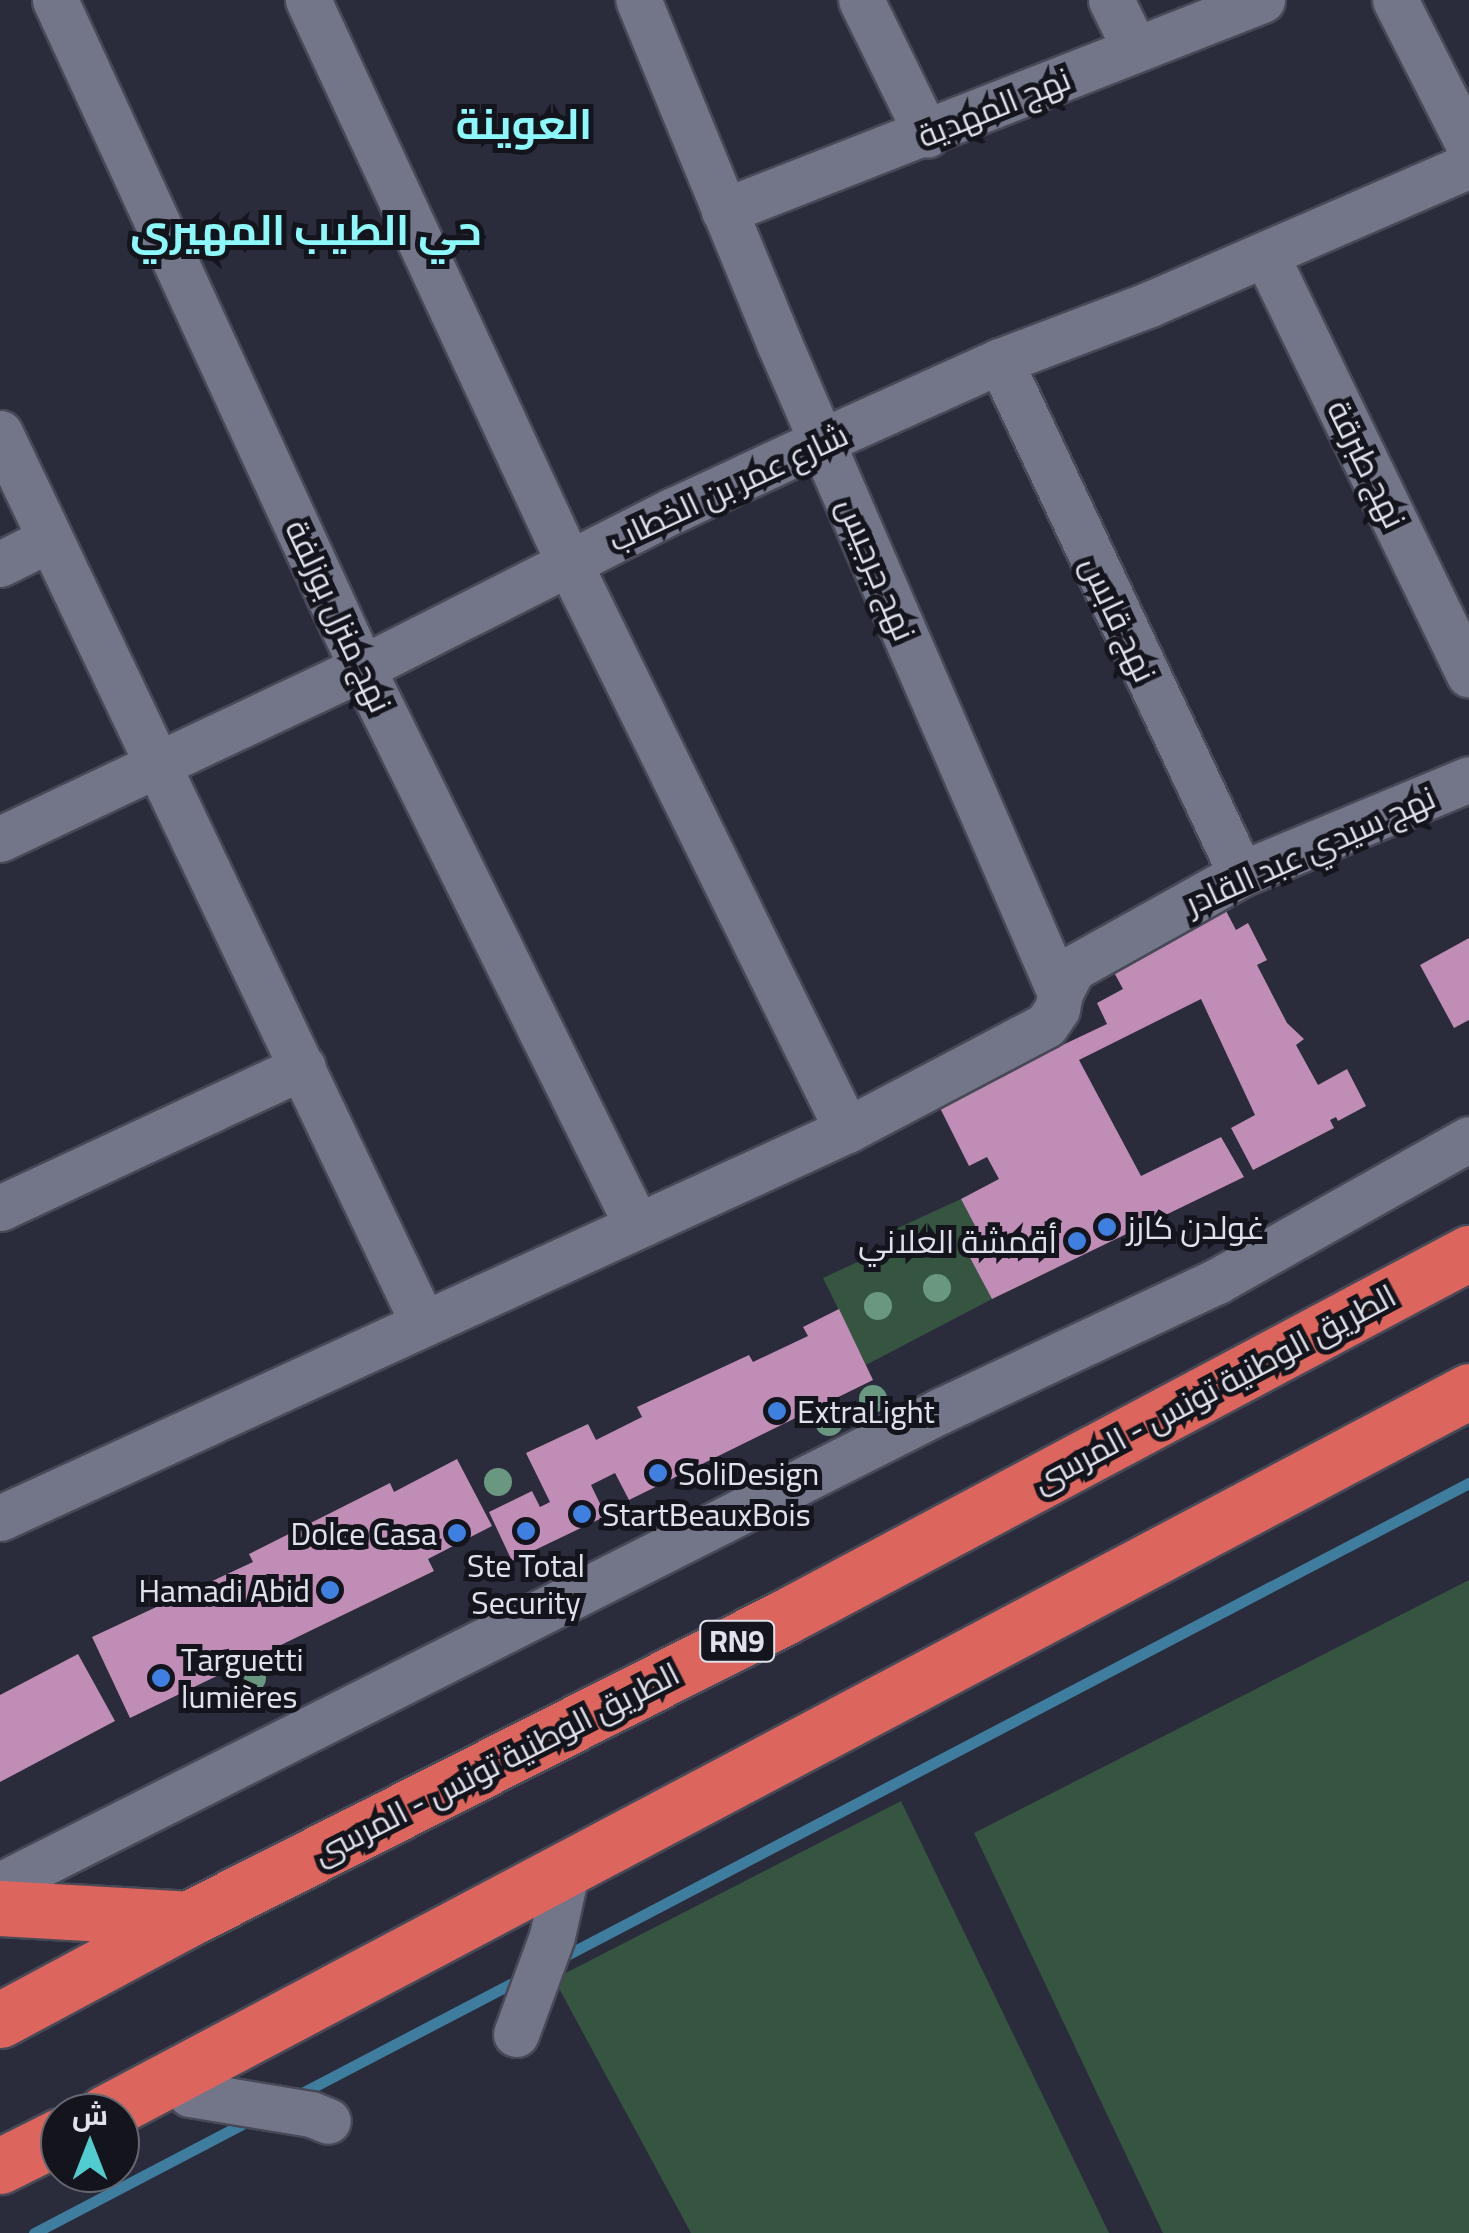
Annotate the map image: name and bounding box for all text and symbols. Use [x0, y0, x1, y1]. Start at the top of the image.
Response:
street label: نهج المهدية [912, 59, 1076, 155]
district label: العوينة [456, 99, 592, 149]
district label: حي الطيب المهيري [130, 205, 482, 255]
street label: نهج طبرقة [1320, 394, 1414, 534]
street label: شارع عمر بن الخطاب [602, 415, 854, 559]
street label: نهج جرجيس [830, 492, 924, 646]
street label: نهج منزل بوزلفة [278, 514, 400, 718]
street label: نهج قابس [1073, 550, 1165, 688]
street label: نهج سيدي عبد القادر [1179, 778, 1441, 922]
place label: غولدن كارز [1127, 1208, 1265, 1246]
marker: غولدن كارز [1096, 1216, 1118, 1238]
place label: أقمشة العلاني [858, 1222, 1057, 1260]
marker: أقمشة العلاني [1066, 1230, 1088, 1252]
street label: الطريق الوطنية تونس - المرسى [1026, 1276, 1402, 1500]
place label: ExtraLight [797, 1392, 935, 1430]
marker: ExtraLight [766, 1400, 788, 1422]
place label: SoliDesign [678, 1454, 819, 1492]
marker: SoliDesign [647, 1462, 669, 1484]
place label: StartBeauxBois [602, 1495, 811, 1533]
marker: StartBeauxBois [571, 1503, 593, 1525]
place label: Dolce Casa [291, 1514, 437, 1552]
marker: Ste Total Security [515, 1520, 537, 1542]
marker: Dolce Casa [446, 1522, 468, 1544]
place label: Ste Total Security [467, 1547, 585, 1622]
place label: Hamadi Abid [138, 1571, 310, 1609]
marker: Hamadi Abid [319, 1579, 341, 1601]
road number: RN9 [697, 1616, 777, 1666]
place label: Targuetti lumières [181, 1641, 303, 1716]
street label: الطريق الوطنية تونس - المرسى [307, 1654, 685, 1872]
marker: Targuetti lumières [150, 1667, 172, 1689]
text: ش [72, 2089, 108, 2141]
north arrow [40, 2093, 140, 2193]

